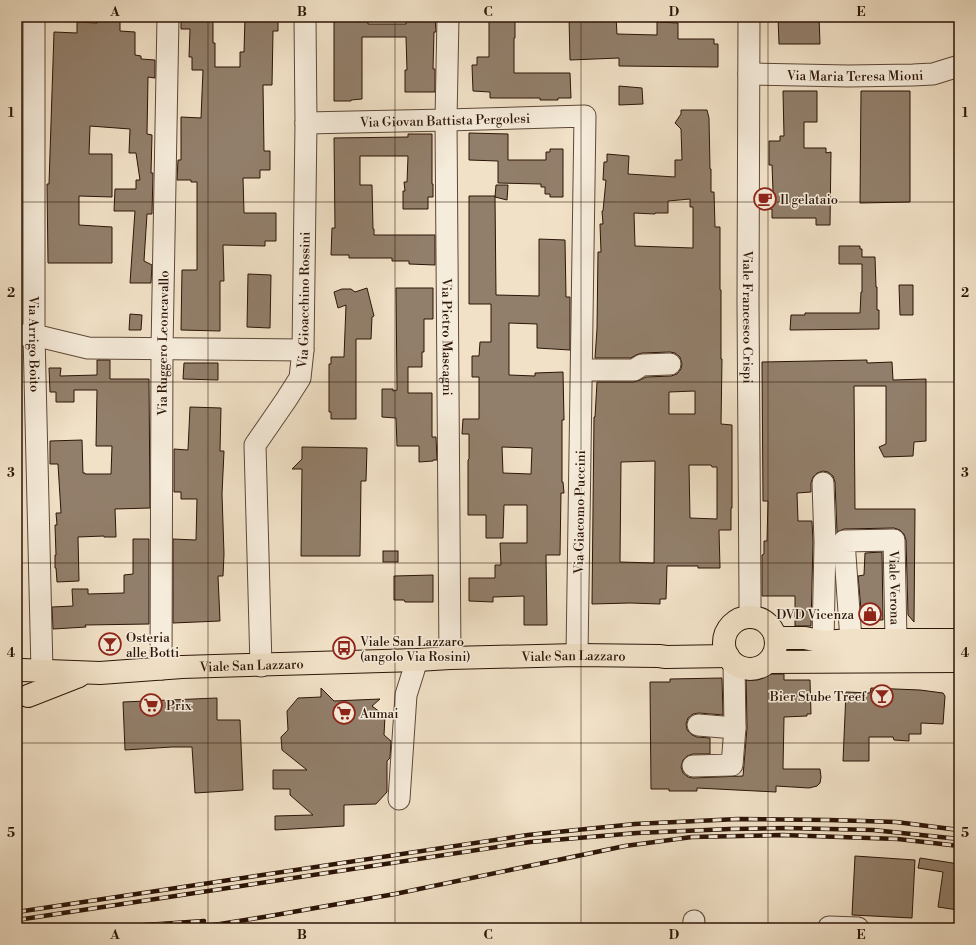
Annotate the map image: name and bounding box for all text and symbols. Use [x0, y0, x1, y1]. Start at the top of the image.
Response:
text: A [109, 4, 120, 20]
text: B [297, 4, 307, 20]
text: C [483, 4, 493, 20]
text: D [669, 4, 679, 20]
text: E [856, 4, 866, 20]
street label: Via Maria Teresa Mioni [786, 67, 924, 85]
text: 1 [8, 105, 15, 121]
text: 1 [962, 105, 969, 121]
street label: Via Giovan Battista Pergolesi [359, 111, 530, 131]
cafe icon: Il gelataio [752, 186, 778, 212]
place label: Il gelataio [780, 192, 838, 208]
street label: Via Gioacchino Rossini [294, 232, 314, 370]
street label: Viale Francesco Crispi [739, 249, 756, 384]
street label: Via Ruggero Leoncavallo [155, 270, 172, 417]
street label: Via Pietro Mascagni [438, 277, 455, 396]
text: 2 [7, 285, 15, 301]
text: 2 [961, 285, 969, 301]
street label: Via Arrigo Boito [25, 295, 42, 392]
street label: Via Giacomo Puccini [571, 450, 589, 575]
text: 3 [7, 465, 15, 481]
text: 3 [961, 465, 969, 481]
street label: Viale Verona [885, 549, 903, 626]
shop icon: DVD Vicenza [857, 601, 883, 627]
place label: DVD Vicenza [776, 607, 854, 623]
place label: Osteria alle Botti [126, 630, 179, 661]
bar icon: Osteria alle Botti [97, 631, 123, 657]
place label: Viale San Lazzaro (angolo Via Rosini) [359, 634, 471, 665]
bus stop icon: Viale San Lazzaro (angolo Via Rosini) [331, 635, 357, 661]
text: 4 [7, 645, 16, 661]
text: 4 [961, 645, 970, 661]
street label: Viale San Lazzaro [520, 648, 626, 665]
street label: Viale San Lazzaro [198, 656, 304, 675]
bar icon: Bier Stube Treef [869, 683, 895, 709]
place label: Bier Stube Treef [769, 689, 867, 705]
supermarket icon: Prix [138, 692, 164, 718]
place label: Prix [166, 698, 192, 714]
supermarket icon: Aumai [331, 700, 357, 726]
place label: Aumai [359, 706, 398, 722]
text: 5 [7, 825, 15, 841]
text: 5 [961, 825, 969, 841]
text: A [109, 927, 120, 943]
text: B [297, 927, 307, 943]
text: C [483, 927, 493, 943]
text: D [669, 927, 679, 943]
text: E [856, 927, 866, 943]

